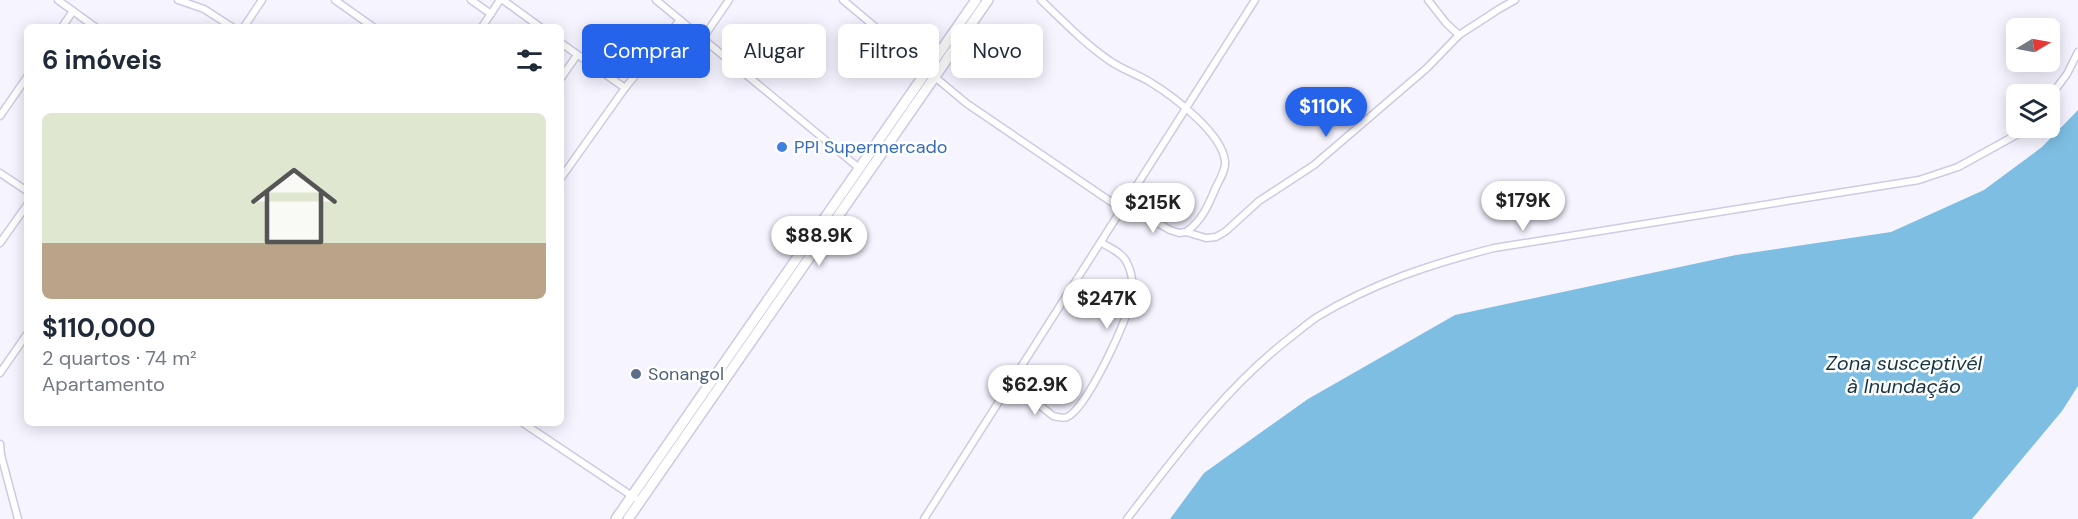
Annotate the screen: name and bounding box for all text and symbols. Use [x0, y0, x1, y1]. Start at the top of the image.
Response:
north arrow [2006, 18, 2060, 72]
map controls [2006, 18, 2060, 138]
chip: Comprar [582, 24, 710, 78]
chip: Alugar [722, 24, 826, 78]
chip: Filtros [838, 24, 939, 78]
chip: Novo [951, 24, 1043, 78]
text: 6 imóveis [42, 43, 162, 77]
icon: filters [513, 44, 546, 77]
button: layers [2006, 84, 2060, 138]
pin: $110K [1284, 87, 1368, 138]
text: $110K [1299, 93, 1353, 119]
place label: PPI Supermercado [794, 135, 947, 159]
marker: PPI Supermercado [775, 140, 789, 154]
icon: home [240, 152, 348, 260]
pin: $179K [1481, 181, 1565, 232]
pin: $215K [1111, 183, 1195, 234]
text: $179K [1495, 187, 1551, 213]
text: $215K [1125, 189, 1181, 215]
pin: $88.9K [770, 216, 868, 267]
text: $88.9K [785, 222, 853, 248]
pin: $247K [1065, 279, 1149, 330]
text: $247K [1077, 285, 1137, 311]
text: $110,000 [42, 311, 155, 345]
text: 2 quartos · 74 m² [42, 345, 197, 371]
water label: Zona susceptivél à Inundação [1826, 350, 1983, 399]
place label: Sonangol [648, 362, 724, 386]
pin: $62.9K [986, 365, 1084, 416]
marker: Sonangol [629, 367, 643, 381]
text: Apartamento [42, 371, 165, 397]
text: $62.9K [1002, 371, 1068, 397]

